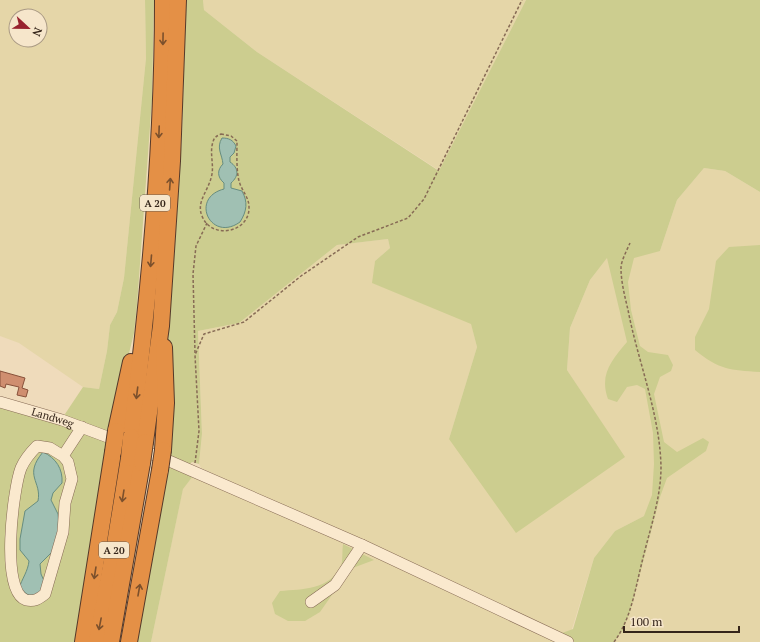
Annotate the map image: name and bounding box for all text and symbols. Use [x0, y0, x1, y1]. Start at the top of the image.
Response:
north arrow [8, 8, 48, 48]
text: N [29, 25, 45, 39]
one-way arrow [159, 32, 166, 45]
one-way arrow [156, 125, 163, 138]
one-way arrow [167, 178, 174, 191]
road number: A 20 [140, 195, 170, 211]
one-way arrow [147, 254, 154, 267]
one-way arrow [133, 387, 141, 400]
street label: Landweg [30, 405, 76, 431]
one-way arrow [119, 489, 127, 502]
road number: A 20 [99, 542, 129, 558]
one-way arrow [91, 566, 99, 579]
one-way arrow [135, 584, 143, 597]
scale bar [624, 608, 739, 634]
text: 100 m [630, 614, 663, 629]
one-way arrow [96, 617, 104, 630]

